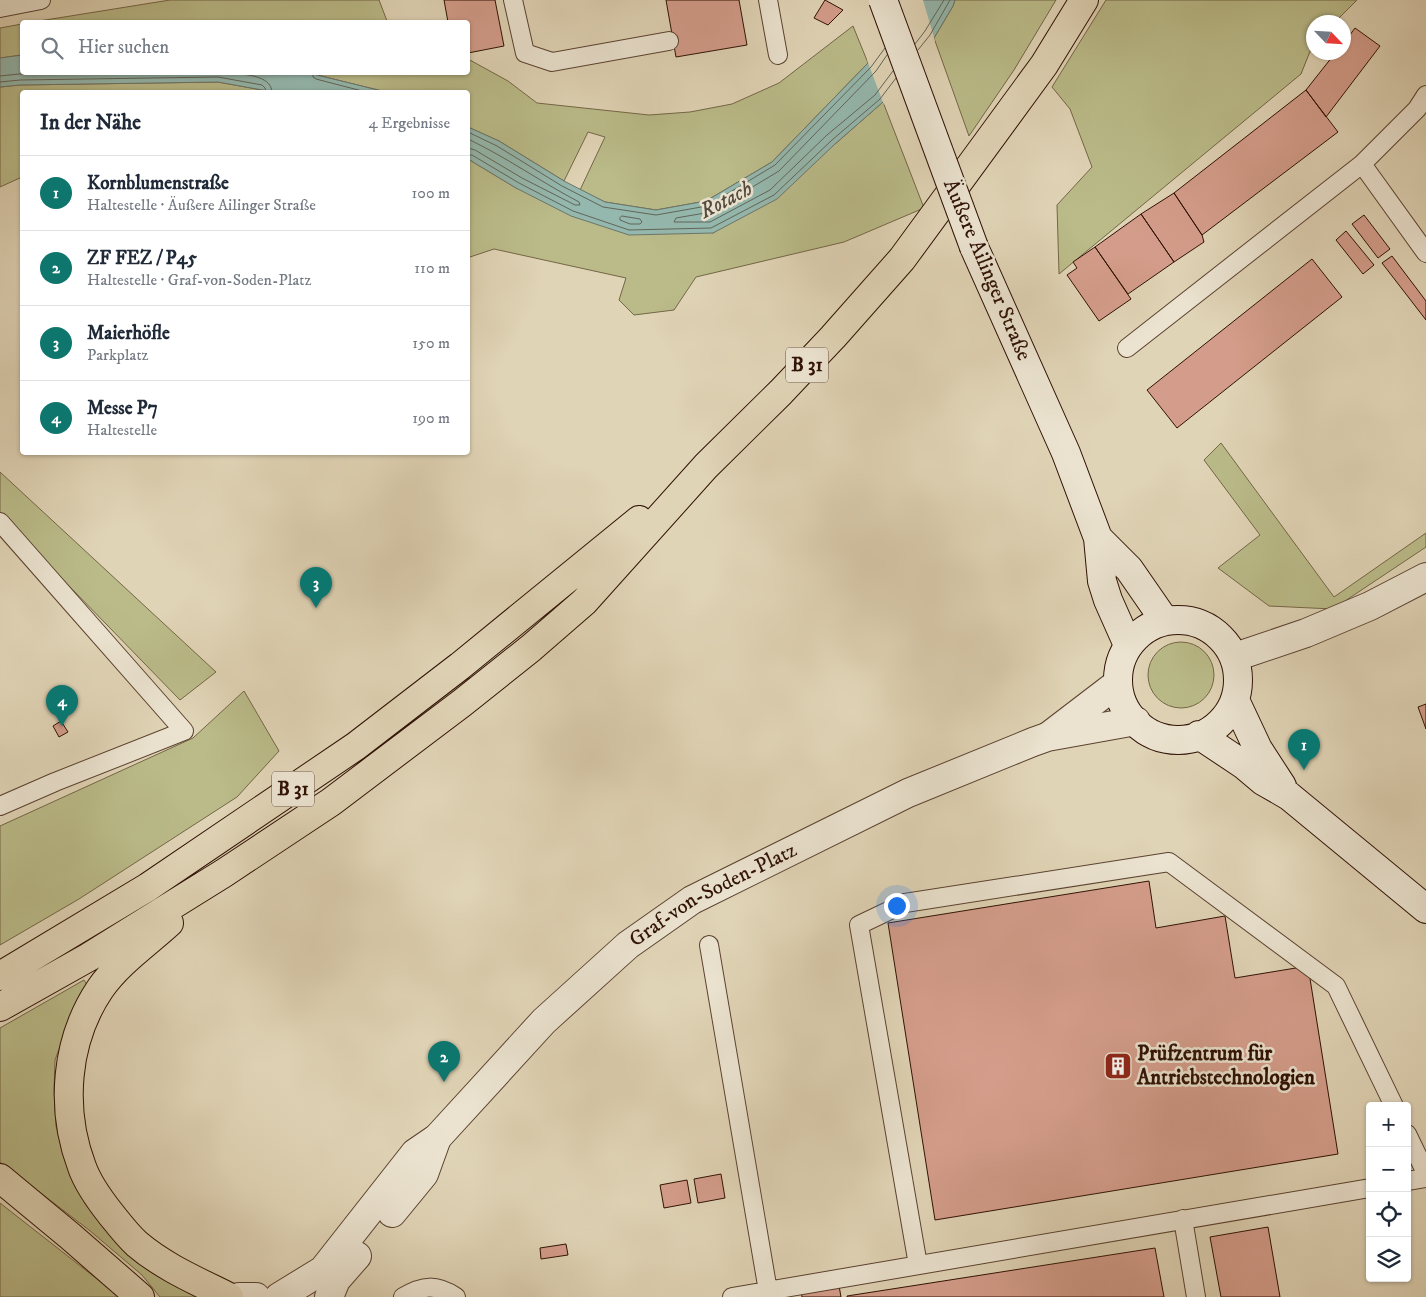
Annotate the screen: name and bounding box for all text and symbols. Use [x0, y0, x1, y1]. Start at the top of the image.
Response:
north arrow [1306, 15, 1351, 60]
search box [20, 20, 470, 75]
icon: search [38, 34, 66, 62]
text: Hier suchen [78, 36, 169, 59]
text: In der Nähe [40, 110, 141, 136]
text: 4 Ergebnisse [368, 113, 450, 133]
text: Kornblumenstraße [87, 172, 229, 195]
water label: Rotach [694, 175, 757, 226]
street label: Äußere Ailinger Straße [937, 175, 1038, 365]
text: 1 [53, 183, 59, 203]
text: 100 m [412, 183, 450, 203]
text: Haltestelle · Äußere Ailinger Straße [87, 195, 316, 215]
text: ZF FEZ / P45 [87, 247, 197, 270]
text: 2 [52, 258, 60, 278]
text: 110 m [414, 258, 450, 278]
text: Haltestelle · Graf-von-Soden-Platz [87, 270, 311, 290]
text: Maierhöfle [87, 322, 170, 345]
text: 3 [53, 333, 59, 353]
text: 150 m [412, 333, 450, 353]
text: Parkplatz [87, 345, 148, 365]
road number: B 31 [786, 348, 828, 382]
text: Messe P7 [87, 397, 158, 420]
text: 4 [51, 408, 61, 428]
text: 190 m [412, 408, 450, 428]
text: Haltestelle [87, 420, 157, 440]
pin: 3 [300, 567, 332, 608]
pin: 4 [46, 685, 78, 726]
pin: 1 [1288, 729, 1320, 770]
road number: B 31 [272, 772, 314, 806]
street label: Graf-von-Soden-Platz [624, 837, 801, 953]
your location [884, 893, 910, 919]
pin: 2 [428, 1041, 460, 1082]
place label: Prüfzentrum für Antriebstechnologien [1136, 1041, 1316, 1091]
building icon: Prüfzentrum für Antriebstechnologien [1103, 1051, 1133, 1081]
map controls [1366, 1102, 1411, 1282]
button: + [1366, 1102, 1411, 1147]
button: − [1366, 1147, 1411, 1192]
button: locate [1366, 1192, 1411, 1237]
button: layers [1366, 1237, 1411, 1282]

